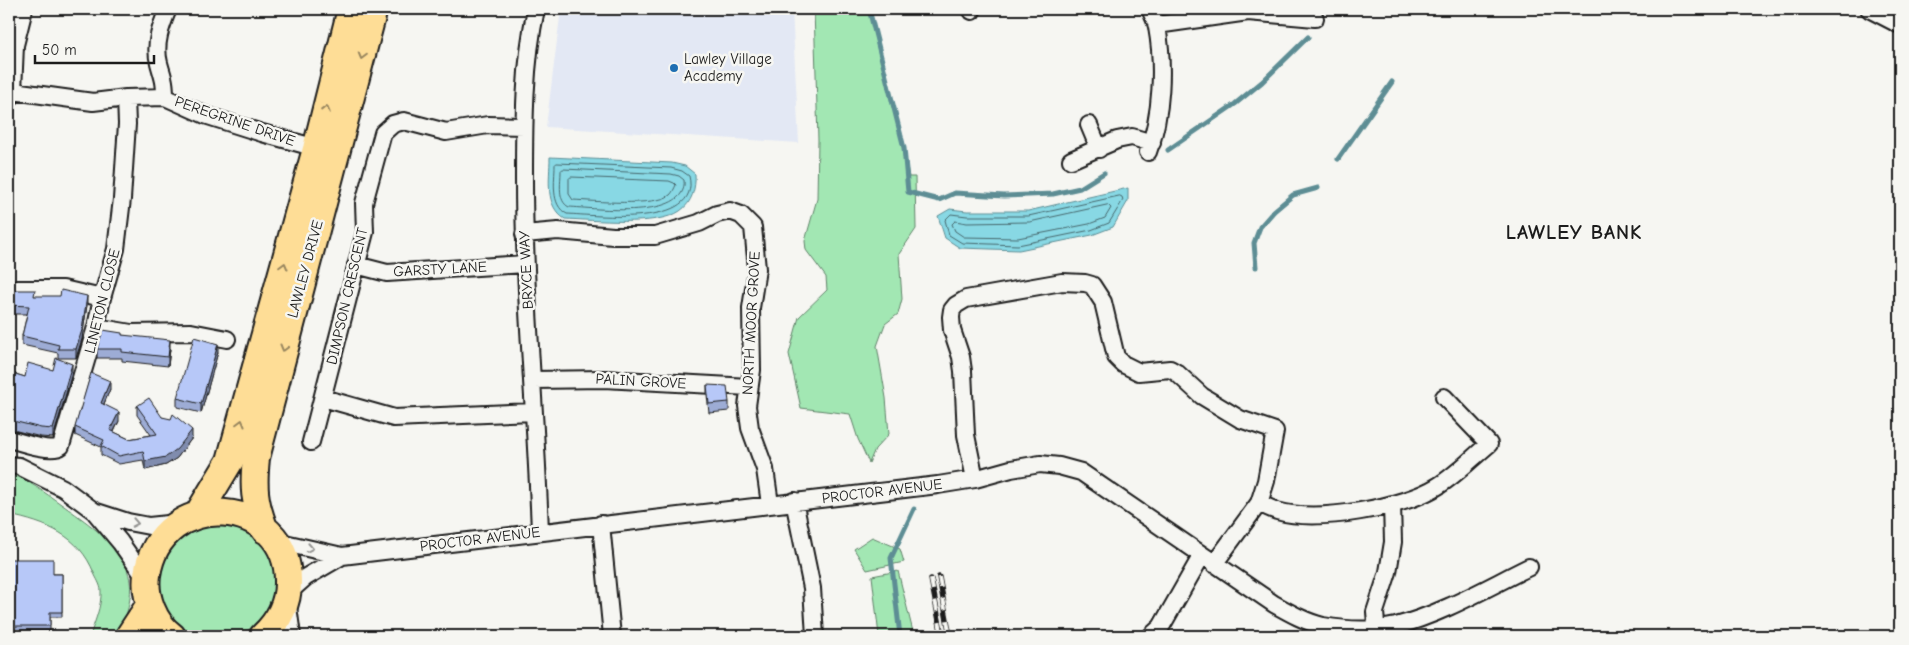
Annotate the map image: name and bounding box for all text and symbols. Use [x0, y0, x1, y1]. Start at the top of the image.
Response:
scale bar [35, 32, 154, 64]
text: 50 m [42, 41, 77, 59]
place label: Lawley Village Academy [684, 50, 772, 85]
one-way arrow [357, 51, 367, 59]
marker: Lawley Village Academy [668, 62, 680, 74]
street label: PEREGRINE DRIVE [172, 92, 298, 150]
one-way arrow [320, 105, 331, 114]
street label: LAWLEY DRIVE [283, 218, 327, 320]
district label: LAWLEY BANK [1506, 221, 1642, 244]
street label: DIMPSON CRESCENT [322, 226, 372, 366]
street label: BRYCE WAY [515, 230, 537, 310]
street label: LINETON CLOSE [80, 247, 124, 355]
street label: NORTH MOOR GROVE [738, 251, 764, 395]
street label: GARSTY LANE [393, 258, 487, 280]
one-way arrow [278, 262, 289, 270]
one-way arrow [280, 344, 290, 352]
street label: PALIN GROVE [595, 370, 687, 392]
one-way arrow [235, 419, 245, 427]
street label: PROCTOR AVENUE [821, 475, 943, 507]
one-way arrow [131, 518, 140, 528]
street label: PROCTOR AVENUE [419, 523, 541, 555]
one-way arrow [305, 542, 314, 553]

